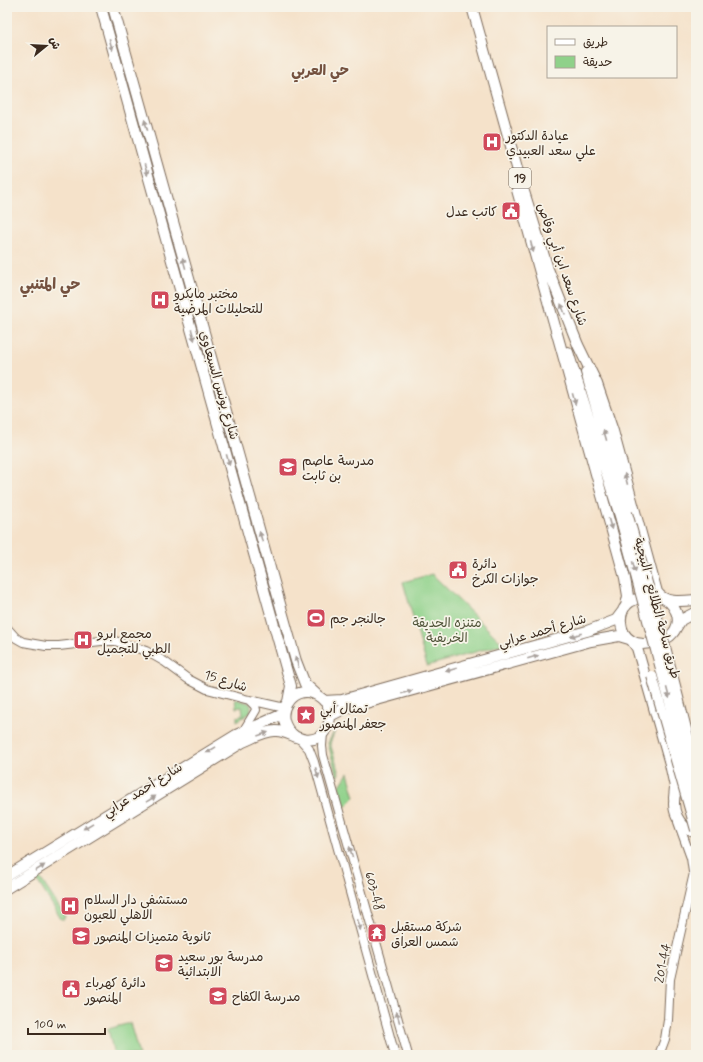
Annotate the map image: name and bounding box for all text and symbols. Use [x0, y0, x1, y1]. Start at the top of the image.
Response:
north arrow [26, 26, 66, 66]
legend [547, 26, 677, 78]
text: ش [46, 35, 63, 51]
text: طريق [583, 35, 608, 51]
one-way arrow [108, 39, 114, 51]
text: حديقة [583, 55, 612, 71]
district label: حي العربي [291, 62, 349, 83]
one-way arrow [142, 118, 148, 131]
place label: عيادة الدكتور علي سعد العبيدي [505, 128, 596, 162]
hospital icon: عيادة الدكتور علي سعد العبيدي [481, 131, 503, 153]
one-way arrow [143, 164, 149, 176]
road number: 19 [509, 168, 531, 188]
public building icon: كاتب عدل [500, 200, 522, 222]
street label: شارع سعد ابن أبي وقاص [531, 201, 591, 329]
place label: كاتب عدل [446, 204, 497, 221]
one-way arrow [529, 241, 535, 253]
one-way arrow [181, 257, 187, 270]
district label: حي المتنبي [20, 275, 80, 298]
place label: مختبر مايكرو للتحليلات المرضية [173, 286, 263, 318]
hospital icon: مختبر مايكرو للتحليلات المرضية [149, 289, 171, 311]
one-way arrow [560, 302, 566, 314]
street label: شارع يونس السبعاوي [195, 329, 242, 442]
one-way arrow [190, 330, 196, 342]
one-way arrow [572, 393, 578, 405]
one-way arrow [602, 429, 608, 441]
place label: مدرسة عاصم بن ثابت [302, 453, 374, 485]
one-way arrow [225, 455, 231, 467]
school or university icon: مدرسة عاصم بن ثابت [277, 456, 299, 478]
one-way arrow [623, 473, 629, 485]
one-way arrow [607, 518, 613, 530]
one-way arrow [258, 530, 264, 542]
street label: طريق ساحة الطلائع - البيجية [629, 536, 684, 681]
place label: دائرة جوازات الكرخ [472, 556, 539, 588]
public building icon: دائرة جوازات الكرخ [447, 559, 469, 581]
one-way arrow [631, 561, 637, 573]
sports icon: جالنجر جم [305, 607, 327, 629]
place label: جالنجر جم [330, 611, 386, 629]
street label: شارع أحمد عرابي [496, 611, 589, 654]
park label: متنزه الحديقة الخريفية [412, 615, 482, 647]
place label: مجمع ابرو الطبي للتجميل [96, 626, 171, 660]
hospital icon: مجمع ابرو الطبي للتجميل [72, 629, 94, 651]
one-way arrow [570, 632, 582, 638]
one-way arrow [527, 654, 539, 660]
one-way arrow [293, 655, 299, 667]
street label: شارع 15 [202, 666, 249, 696]
one-way arrow [444, 667, 456, 673]
one-way arrow [665, 687, 671, 699]
one-way arrow [402, 689, 414, 695]
place label: تمثال أبي جعفر المنصور [319, 701, 386, 733]
place icon: تمثال أبي جعفر المنصور [295, 704, 317, 726]
one-way arrow [257, 731, 269, 737]
one-way arrow [205, 746, 216, 753]
street label: شارع أحمد عرابي [100, 759, 187, 823]
one-way arrow [315, 767, 321, 779]
one-way arrow [145, 796, 157, 803]
one-way arrow [82, 822, 94, 829]
one-way arrow [348, 846, 354, 858]
one-way arrow [34, 864, 46, 871]
street label: 603-48 [360, 870, 387, 913]
place label: مستشفى دار السلام الاهلي للعيون [84, 892, 188, 926]
hospital icon: مستشفى دار السلام الاهلي للعيون [59, 895, 81, 917]
one-way arrow [357, 919, 363, 932]
place label: شركة مستقبل شمس العراق [391, 919, 462, 951]
temple icon: شركة مستقبل شمس العراق [366, 922, 388, 944]
school or university icon: ثانوية متميزات المنصور [70, 925, 92, 947]
place label: ثانوية متميزات المنصور [94, 929, 212, 946]
street label: 201-44 [651, 942, 676, 985]
place label: مدرسة بور سعيد الابتدائية [178, 949, 263, 981]
school or university icon: مدرسة بور سعيد الابتدائية [153, 952, 175, 974]
place label: دائرة كهرباء المنصور [84, 975, 146, 1007]
public building icon: دائرة كهرباء المنصور [60, 978, 82, 1000]
school or university icon: مدرسة الكفاح [207, 985, 229, 1007]
place label: مدرسة الكفاح [232, 989, 300, 1006]
scale bar [28, 1010, 105, 1036]
one-way arrow [395, 1011, 401, 1023]
text: 100 m [34, 1017, 66, 1033]

